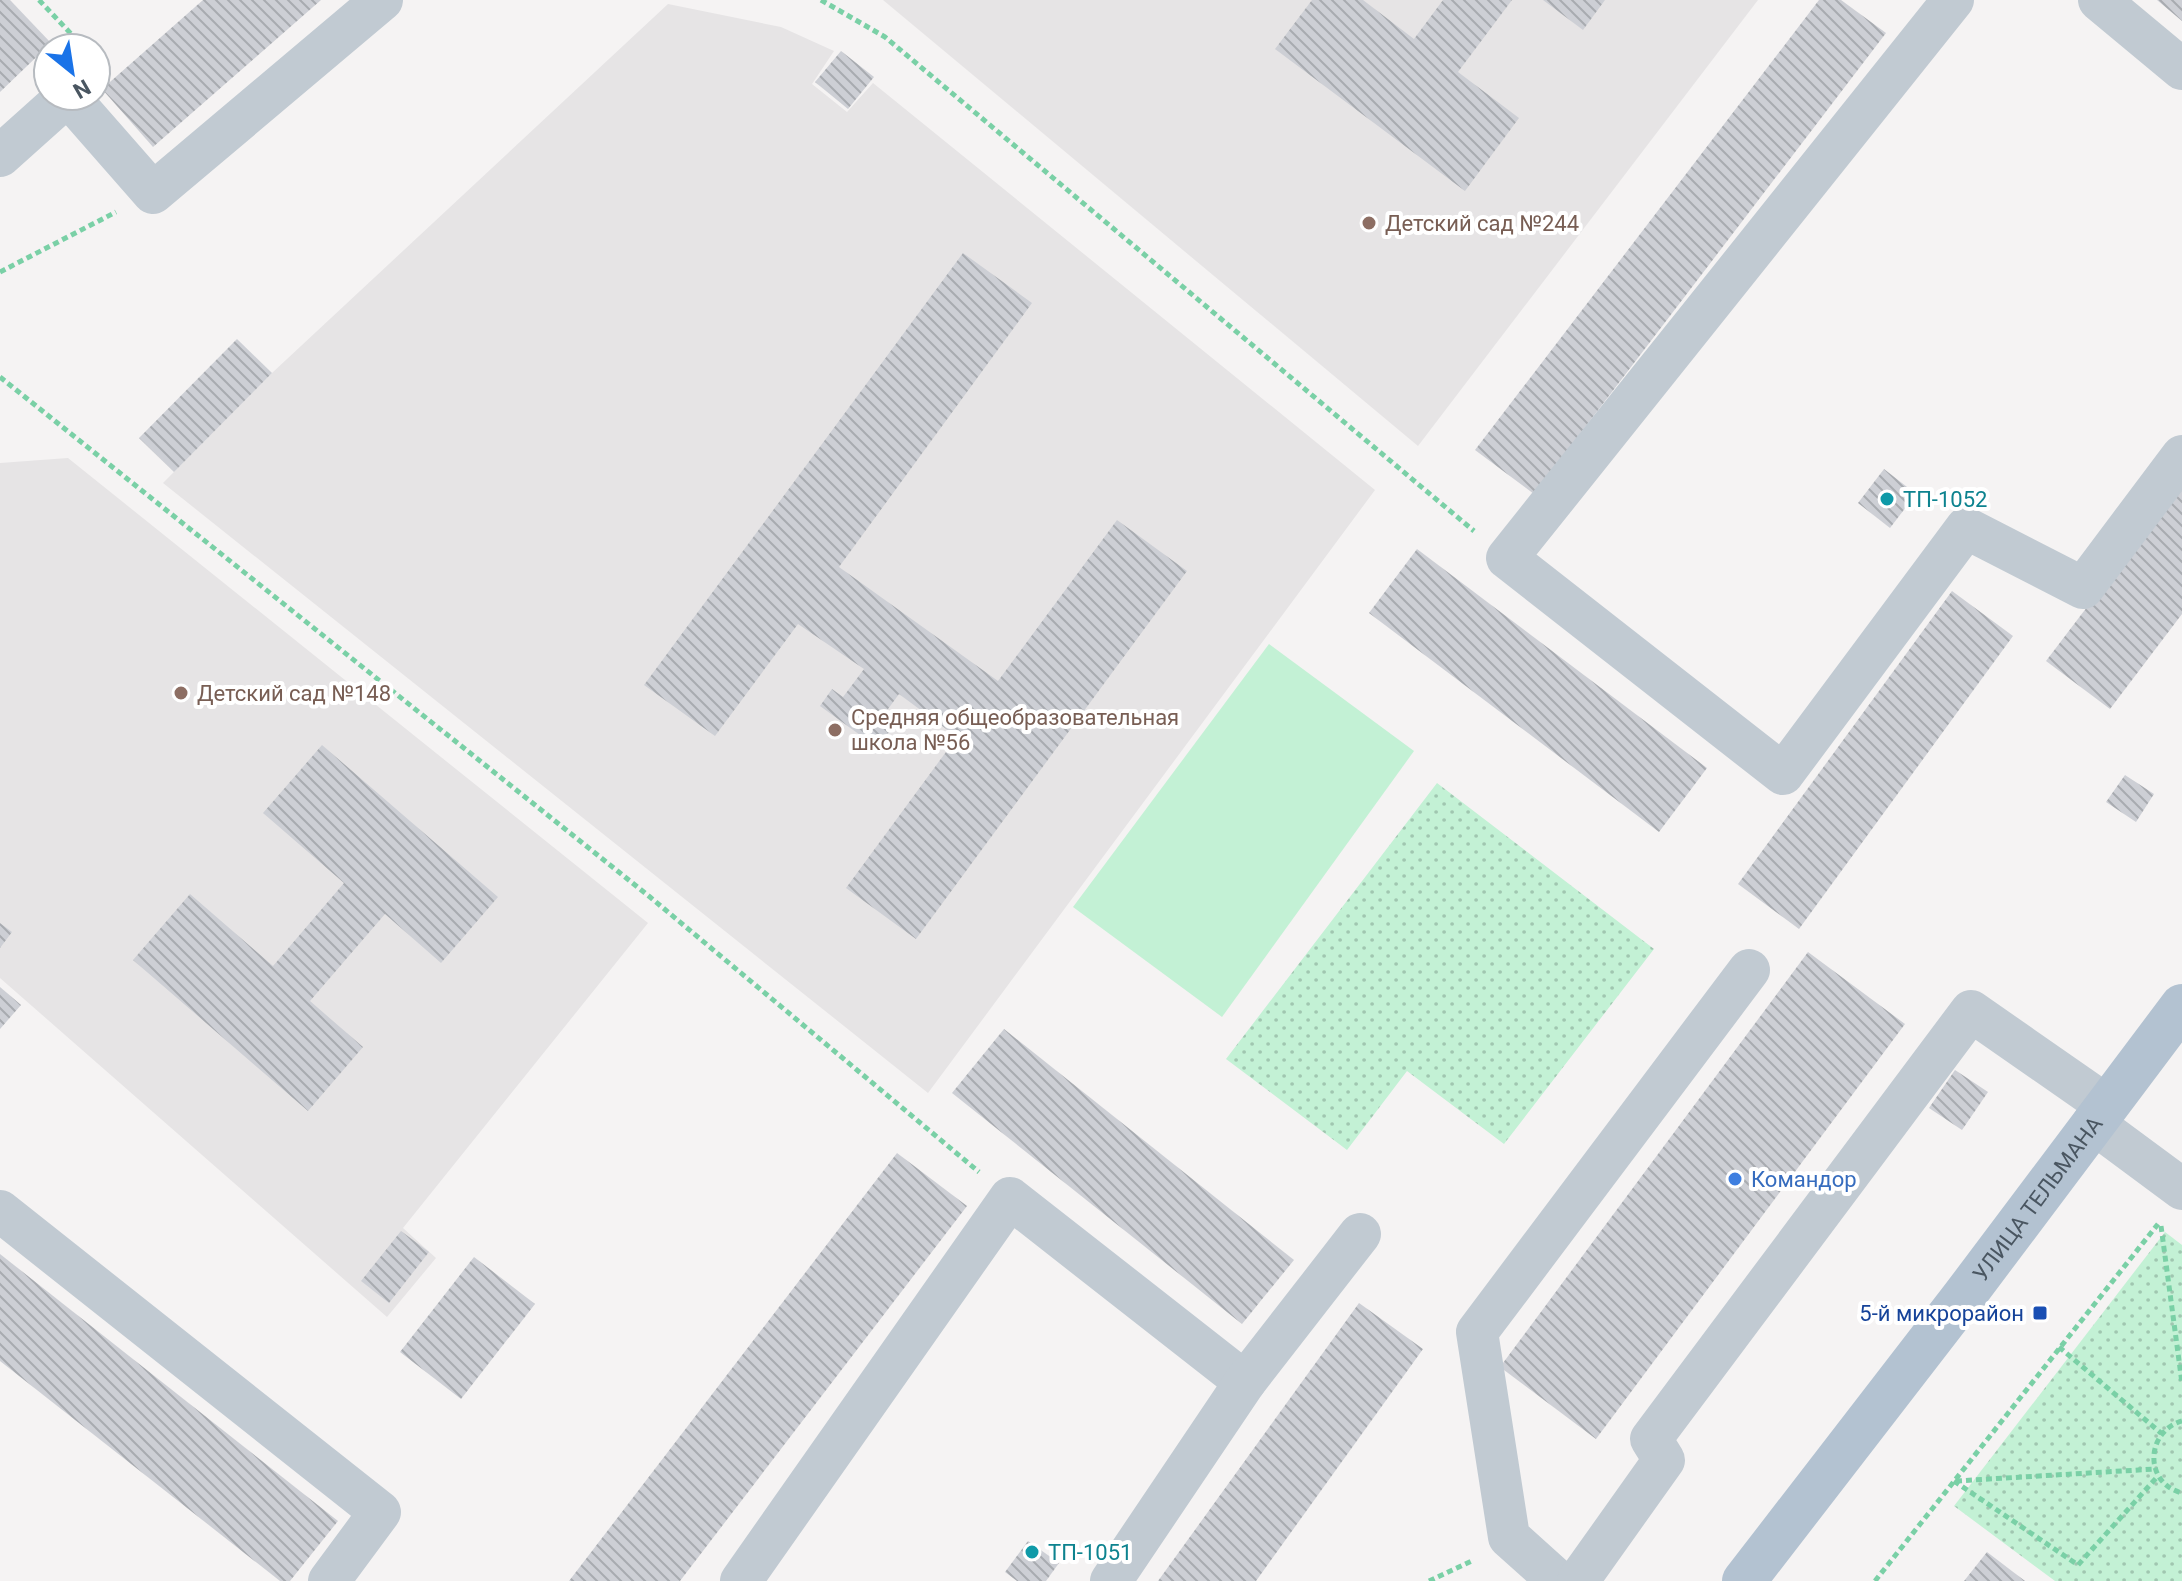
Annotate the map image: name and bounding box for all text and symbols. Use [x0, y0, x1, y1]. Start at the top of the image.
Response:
north arrow [32, 32, 112, 112]
text: N [69, 74, 95, 104]
place label: Детский сад №244 [1385, 211, 1579, 236]
marker: Детский сад №244 [1360, 214, 1378, 232]
place label: ТП-1052 [1903, 487, 1987, 512]
marker: ТП-1052 [1878, 490, 1896, 508]
place label: Детский сад №148 [197, 681, 391, 706]
marker: Детский сад №148 [172, 684, 190, 702]
place label: Средняя общеобразовательная школа №56 [851, 705, 1179, 755]
marker: Средняя общеобразовательная школа №56 [826, 721, 844, 739]
street label: УЛИЦА ТЕЛЬМАНА [1967, 1111, 2108, 1286]
place label: Командор [1751, 1167, 1857, 1192]
marker: Командор [1726, 1170, 1744, 1188]
place label: 5-й микрорайон [1859, 1301, 2024, 1326]
marker: 5-й микрорайон [2031, 1304, 2049, 1322]
place label: ТП-1051 [1048, 1540, 1132, 1565]
marker: ТП-1051 [1023, 1543, 1041, 1561]

